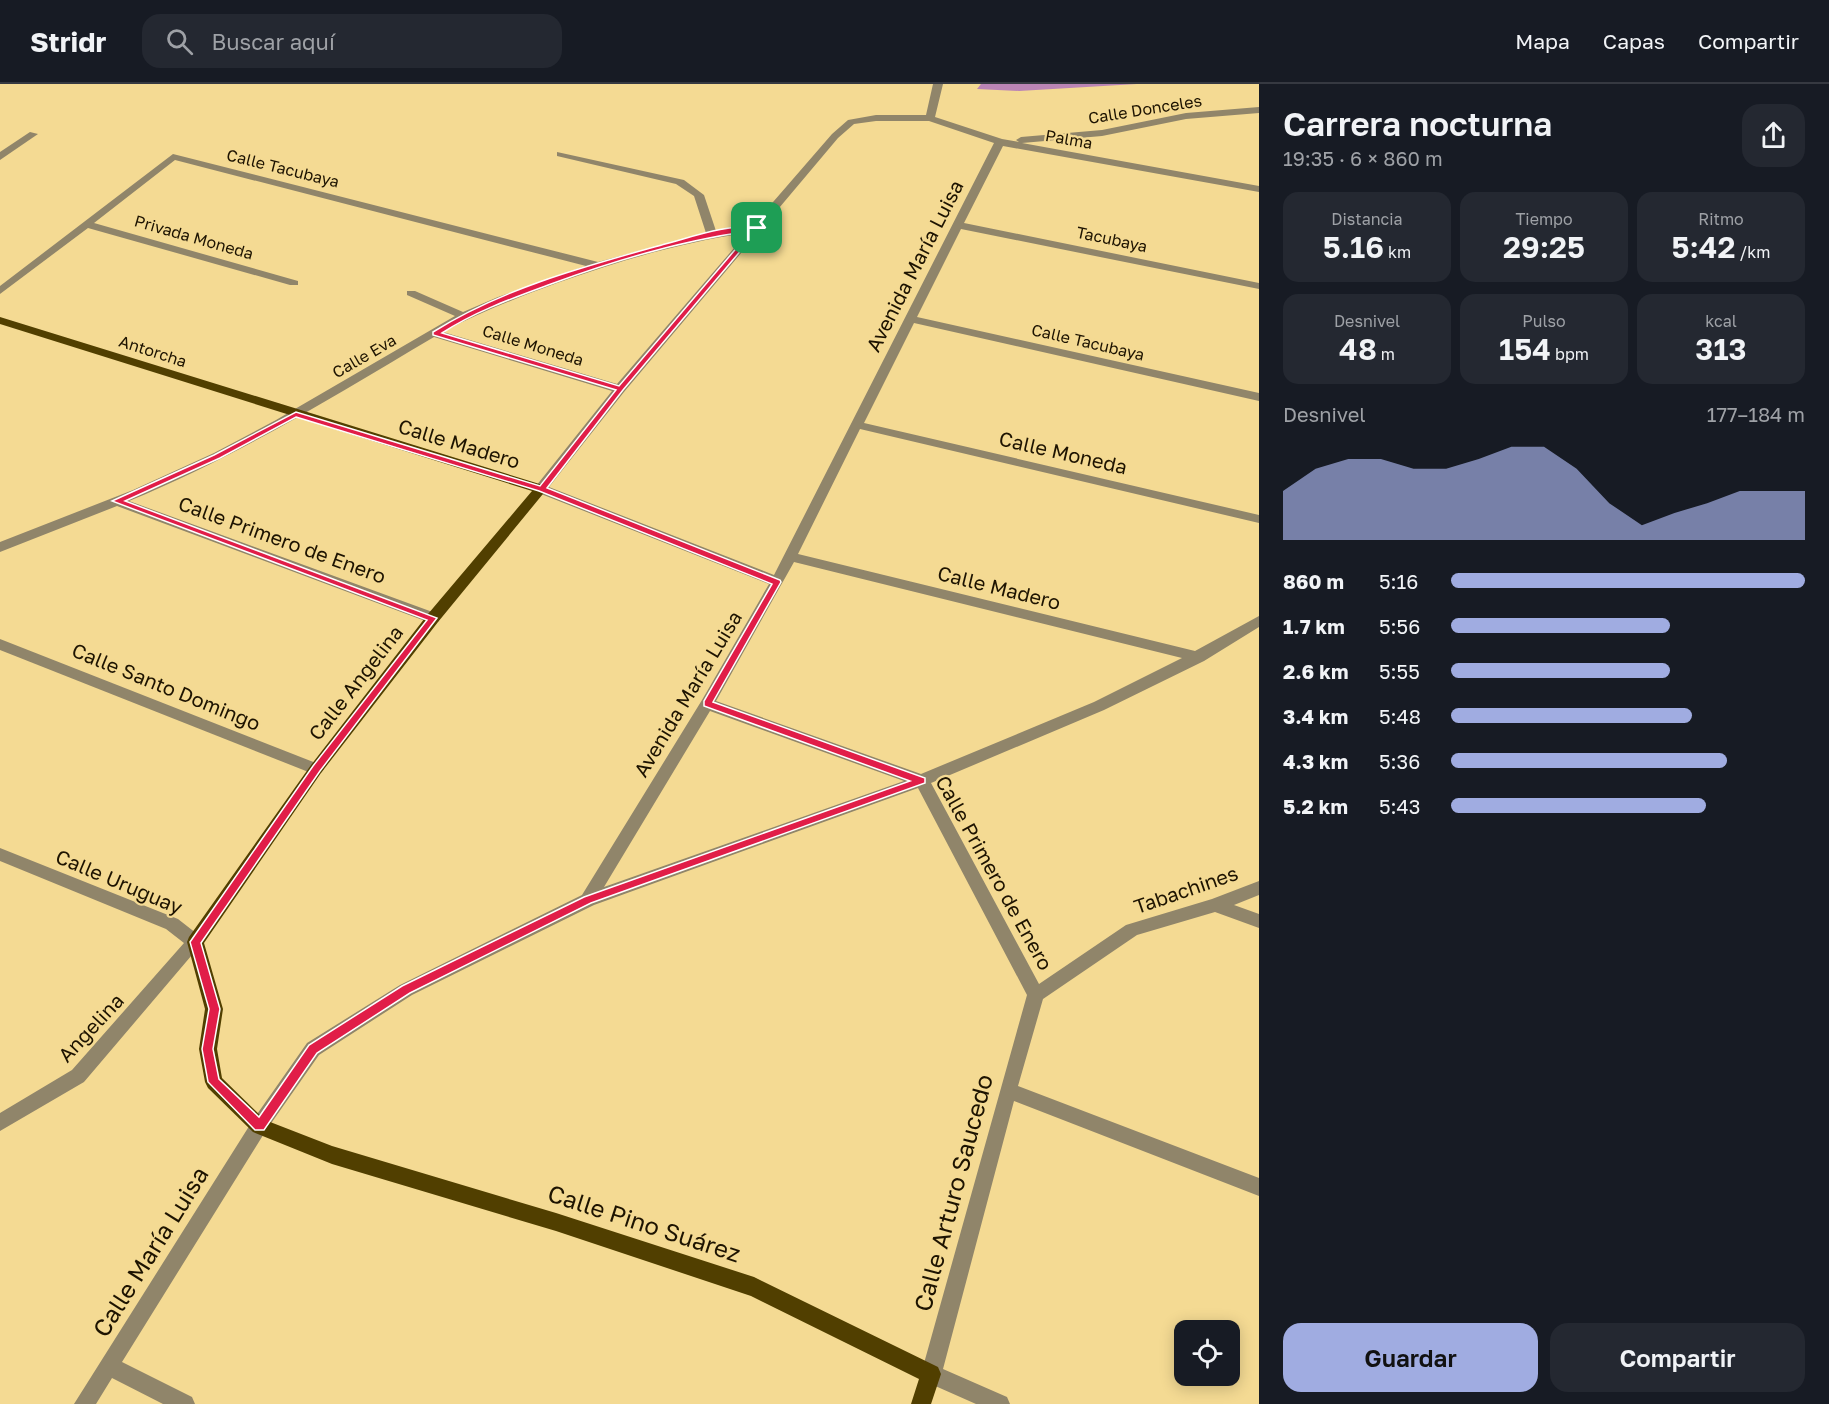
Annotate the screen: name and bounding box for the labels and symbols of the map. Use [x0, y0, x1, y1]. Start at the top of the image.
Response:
street label: Calle Donceles [1087, 90, 1203, 128]
street label: Palma [1044, 125, 1094, 153]
street label: Calle Tacubaya [225, 144, 341, 192]
street label: Avenida María Luisa [860, 176, 968, 355]
pin [731, 202, 782, 253]
street label: Privada Moneda [132, 210, 256, 264]
street label: Tacubaya [1075, 222, 1149, 256]
street label: Calle Tacubaya [1030, 319, 1146, 365]
street label: Calle Moneda [480, 320, 586, 370]
street label: Calle Eva [329, 330, 399, 382]
street label: Antorcha [117, 331, 189, 371]
street label: Calle Madero [395, 413, 523, 473]
street label: Calle Moneda [997, 426, 1130, 478]
street label: Calle Primero de Enero [175, 490, 389, 588]
street label: Calle Madero [935, 560, 1063, 614]
street label: Avenida María Luisa [628, 606, 746, 781]
street label: Calle Angelina [303, 620, 407, 745]
street label: Calle Santo Domingo [69, 637, 264, 735]
street label: Calle Primero de Enero [931, 771, 1058, 974]
street label: Calle Uruguay [53, 844, 186, 919]
street label: Tabachines [1130, 860, 1241, 918]
street label: Angelina [53, 988, 128, 1067]
street label: Calle Arturo Saucedo [907, 1071, 998, 1314]
street label: Calle María Luisa [86, 1161, 214, 1342]
street label: Calle Pino Suárez [544, 1178, 745, 1267]

